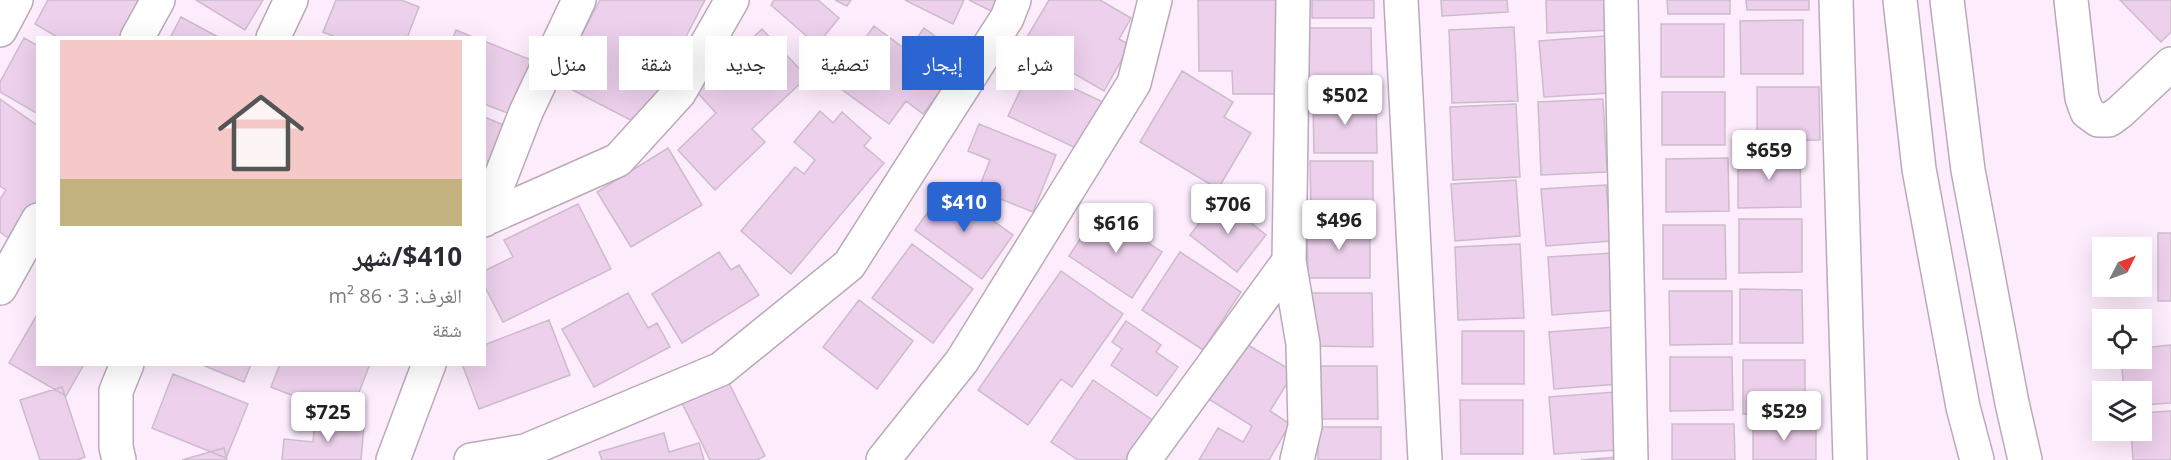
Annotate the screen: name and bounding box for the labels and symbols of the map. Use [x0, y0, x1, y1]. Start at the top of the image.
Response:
pin: $502 [1309, 75, 1381, 126]
pin: $659 [1733, 130, 1805, 181]
pin: $410 [928, 182, 1000, 233]
pin: $706 [1192, 184, 1264, 235]
pin: $496 [1303, 200, 1375, 251]
pin: $616 [1080, 203, 1152, 254]
north arrow [2092, 237, 2152, 297]
pin: $529 [1748, 391, 1820, 442]
pin: $725 [292, 392, 364, 443]

